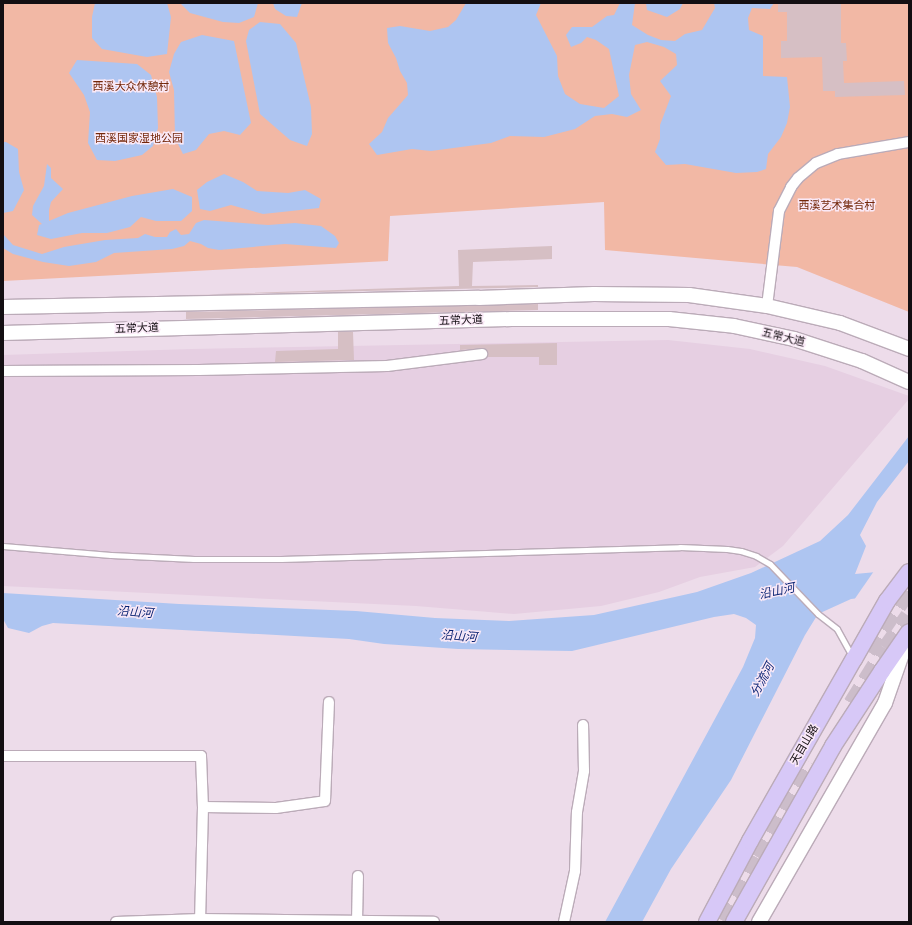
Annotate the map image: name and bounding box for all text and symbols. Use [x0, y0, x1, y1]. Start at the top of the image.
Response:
park label: 西溪大众休憩村 [93, 80, 169, 94]
park label: 西溪国家湿地公园 [95, 132, 183, 146]
park label: 西溪艺术集合村 [799, 199, 875, 213]
street label: 五常大道 [439, 314, 483, 328]
street label: 五常大道 [115, 322, 159, 336]
street label: 五常大道 [760, 326, 806, 350]
water label: 沿山河 [758, 581, 796, 603]
water label: 沿山河 [117, 605, 153, 621]
water label: 沿山河 [441, 629, 477, 645]
water label: 分流河 [748, 661, 778, 699]
street label: 天目山路 [788, 723, 822, 767]

